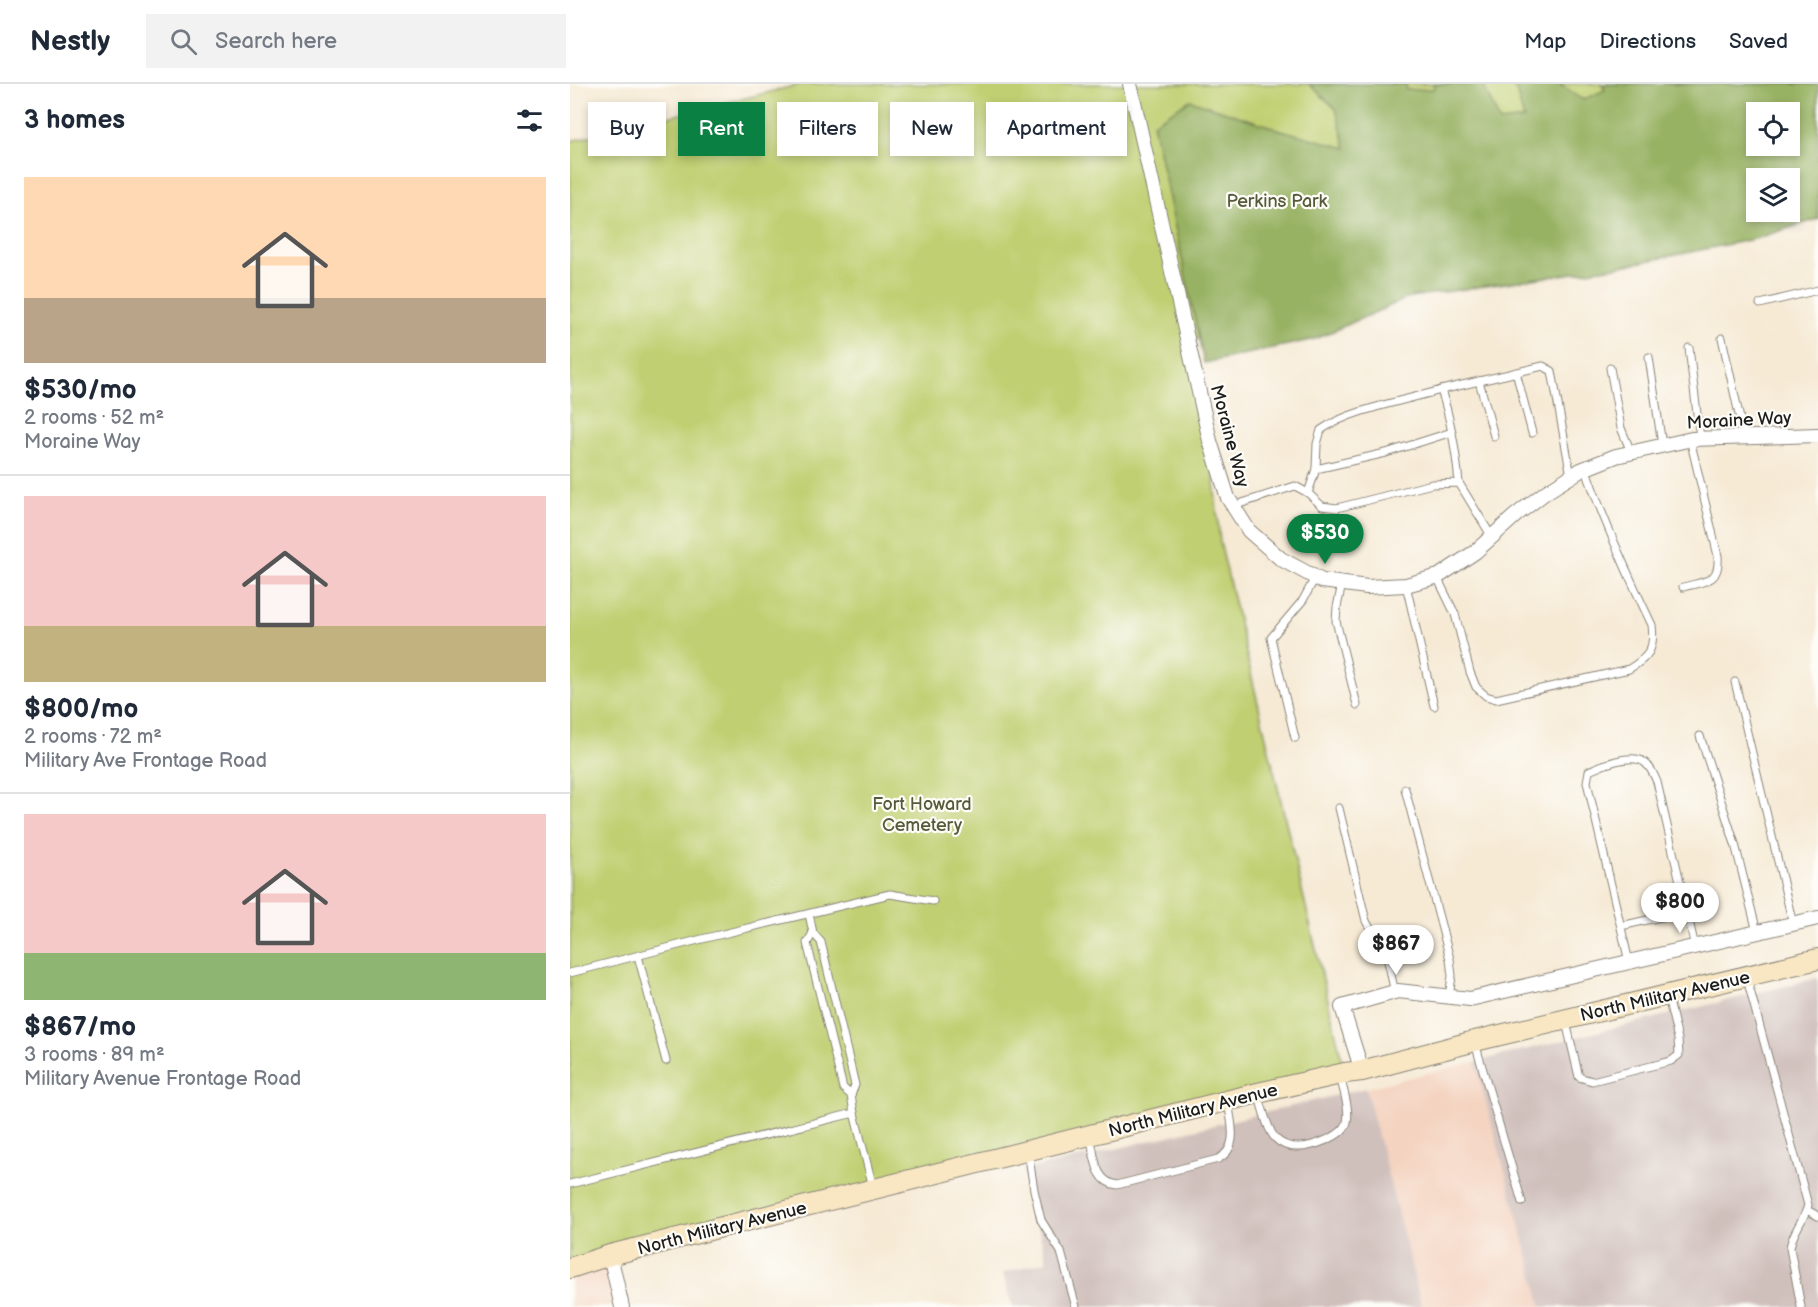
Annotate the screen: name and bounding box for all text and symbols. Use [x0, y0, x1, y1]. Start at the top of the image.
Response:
search box [146, 14, 566, 68]
text: Nestly [30, 25, 110, 58]
icon: search [167, 25, 200, 58]
text: Search here [215, 28, 337, 55]
text: Map [1524, 29, 1567, 54]
text: Directions [1600, 29, 1696, 54]
text: Saved [1729, 29, 1788, 54]
chip: Buy [588, 102, 666, 156]
chip: Rent [678, 102, 765, 156]
chip: Filters [777, 102, 878, 156]
chip: New [890, 102, 974, 156]
chip: Apartment [986, 102, 1127, 156]
map controls [1746, 102, 1800, 222]
button: locate [1746, 102, 1800, 156]
icon: filters [513, 104, 546, 137]
text: 3 homes [24, 105, 125, 136]
button: layers [1746, 168, 1800, 222]
park label: Perkins Park [1227, 191, 1328, 212]
icon: home [231, 216, 339, 324]
text: $530/mo [24, 375, 137, 406]
street label: Moraine Way [1206, 383, 1253, 490]
text: 2 rooms · 52 m² [24, 406, 164, 430]
street label: Moraine Way [1686, 407, 1793, 434]
text: Moraine Way [24, 430, 141, 454]
pin: $530 [1289, 514, 1361, 565]
text: $530 [1301, 521, 1349, 545]
icon: home [231, 535, 339, 643]
text: $800/mo [24, 694, 138, 725]
text: 2 rooms · 72 m² [24, 725, 162, 749]
text: Military Ave Frontage Road [24, 749, 267, 773]
park label: Fort Howard Cemetery [872, 794, 972, 836]
icon: home [231, 853, 339, 961]
pin: $800 [1644, 883, 1716, 934]
text: $800 [1655, 890, 1705, 914]
pin: $867 [1360, 925, 1432, 976]
text: $867 [1372, 932, 1420, 956]
street label: North Military Avenue [1578, 967, 1752, 1026]
text: $867/mo [24, 1012, 136, 1043]
text: 3 rooms · 89 m² [24, 1043, 165, 1067]
text: Military Avenue Frontage Road [24, 1067, 301, 1091]
street label: North Military Avenue [1106, 1079, 1280, 1142]
street label: North Military Avenue [635, 1197, 809, 1260]

